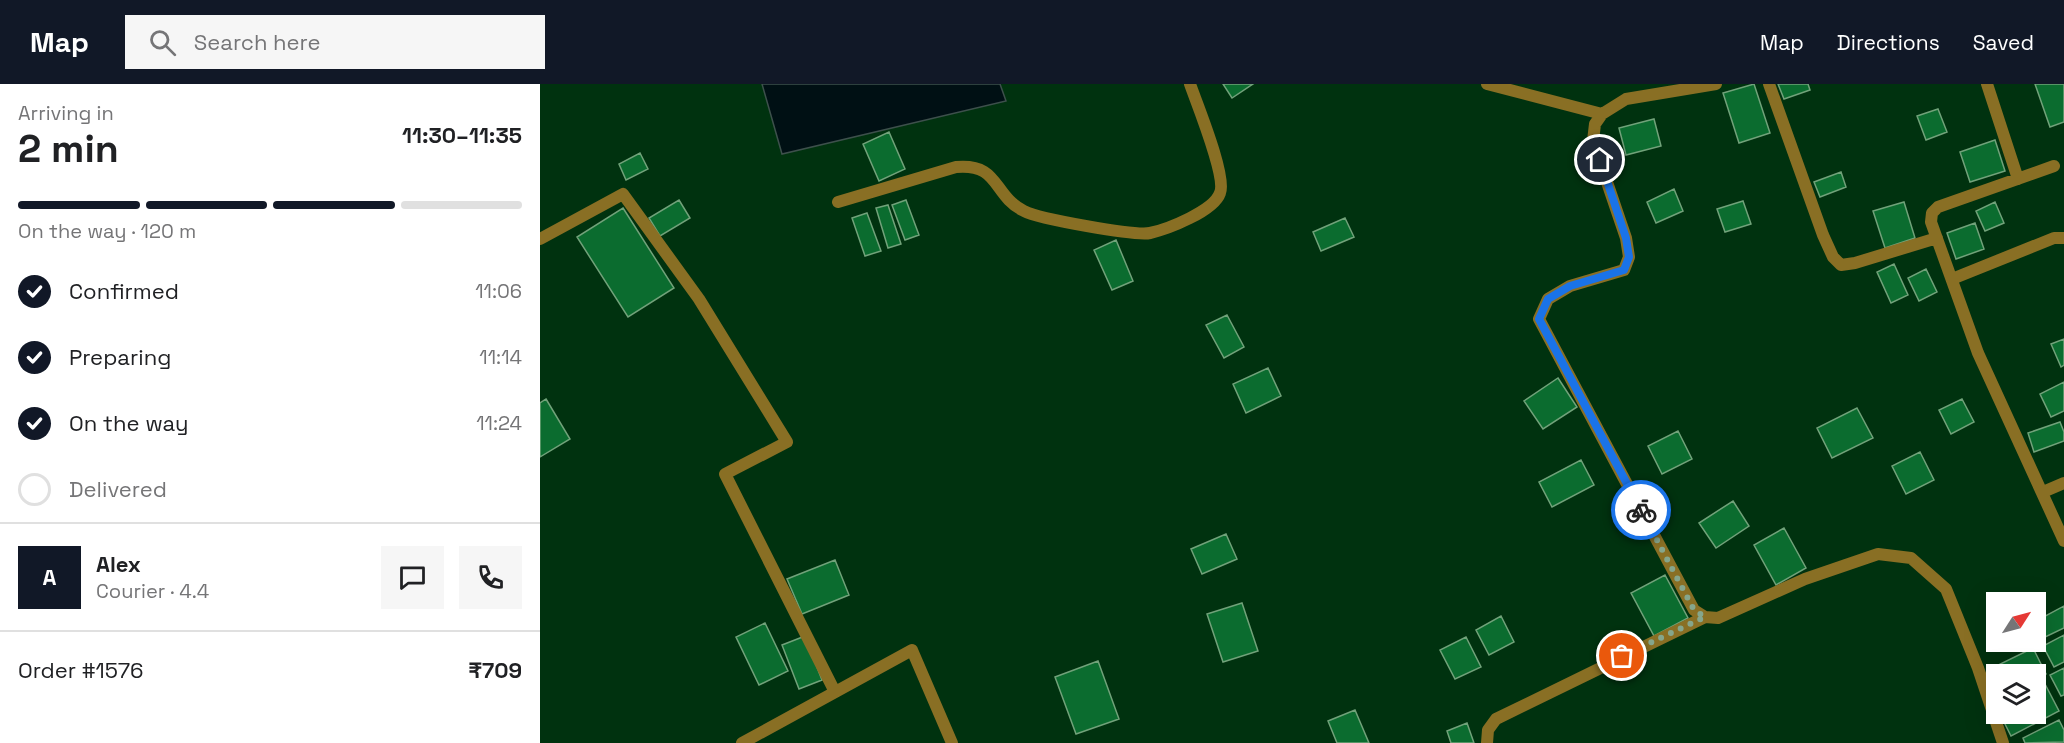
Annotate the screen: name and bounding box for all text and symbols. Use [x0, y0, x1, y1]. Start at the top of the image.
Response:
search box [125, 15, 545, 69]
text: Map [30, 24, 89, 60]
icon: search [146, 26, 179, 59]
text: Search here [194, 28, 321, 56]
text: Map [1760, 29, 1804, 56]
text: Directions [1837, 29, 1940, 56]
text: Saved [1973, 29, 2034, 56]
text: Arriving in [18, 100, 114, 126]
text: 11:30–11:35 [402, 121, 522, 149]
text: 2 min [18, 124, 119, 173]
pin [1574, 134, 1625, 185]
icon: home [1583, 143, 1616, 176]
text: On the way · 120 m [18, 218, 196, 244]
icon: check [18, 275, 51, 308]
text: Confirmed [69, 277, 179, 305]
text: 11:06 [475, 278, 522, 304]
icon: check [18, 341, 51, 374]
text: Preparing [69, 343, 171, 371]
text: 11:14 [479, 344, 522, 370]
icon: check [18, 407, 51, 440]
text: On the way [69, 409, 188, 437]
text: 11:24 [476, 410, 522, 436]
text: Delivered [69, 475, 167, 503]
courier [1611, 480, 1671, 540]
icon: bike [1625, 494, 1658, 527]
button: chat [381, 546, 444, 609]
button: phone [459, 546, 522, 609]
text: Alex [96, 550, 141, 578]
text: A [43, 563, 56, 591]
text: Courier · 4.4 [96, 578, 209, 604]
north arrow [1986, 592, 2046, 652]
map controls [1986, 592, 2046, 724]
pin [1596, 630, 1647, 681]
icon: bag [1605, 639, 1638, 672]
text: Order #1576 [18, 656, 143, 684]
text: ₹709 [468, 656, 522, 684]
button: layers [1986, 664, 2046, 724]

